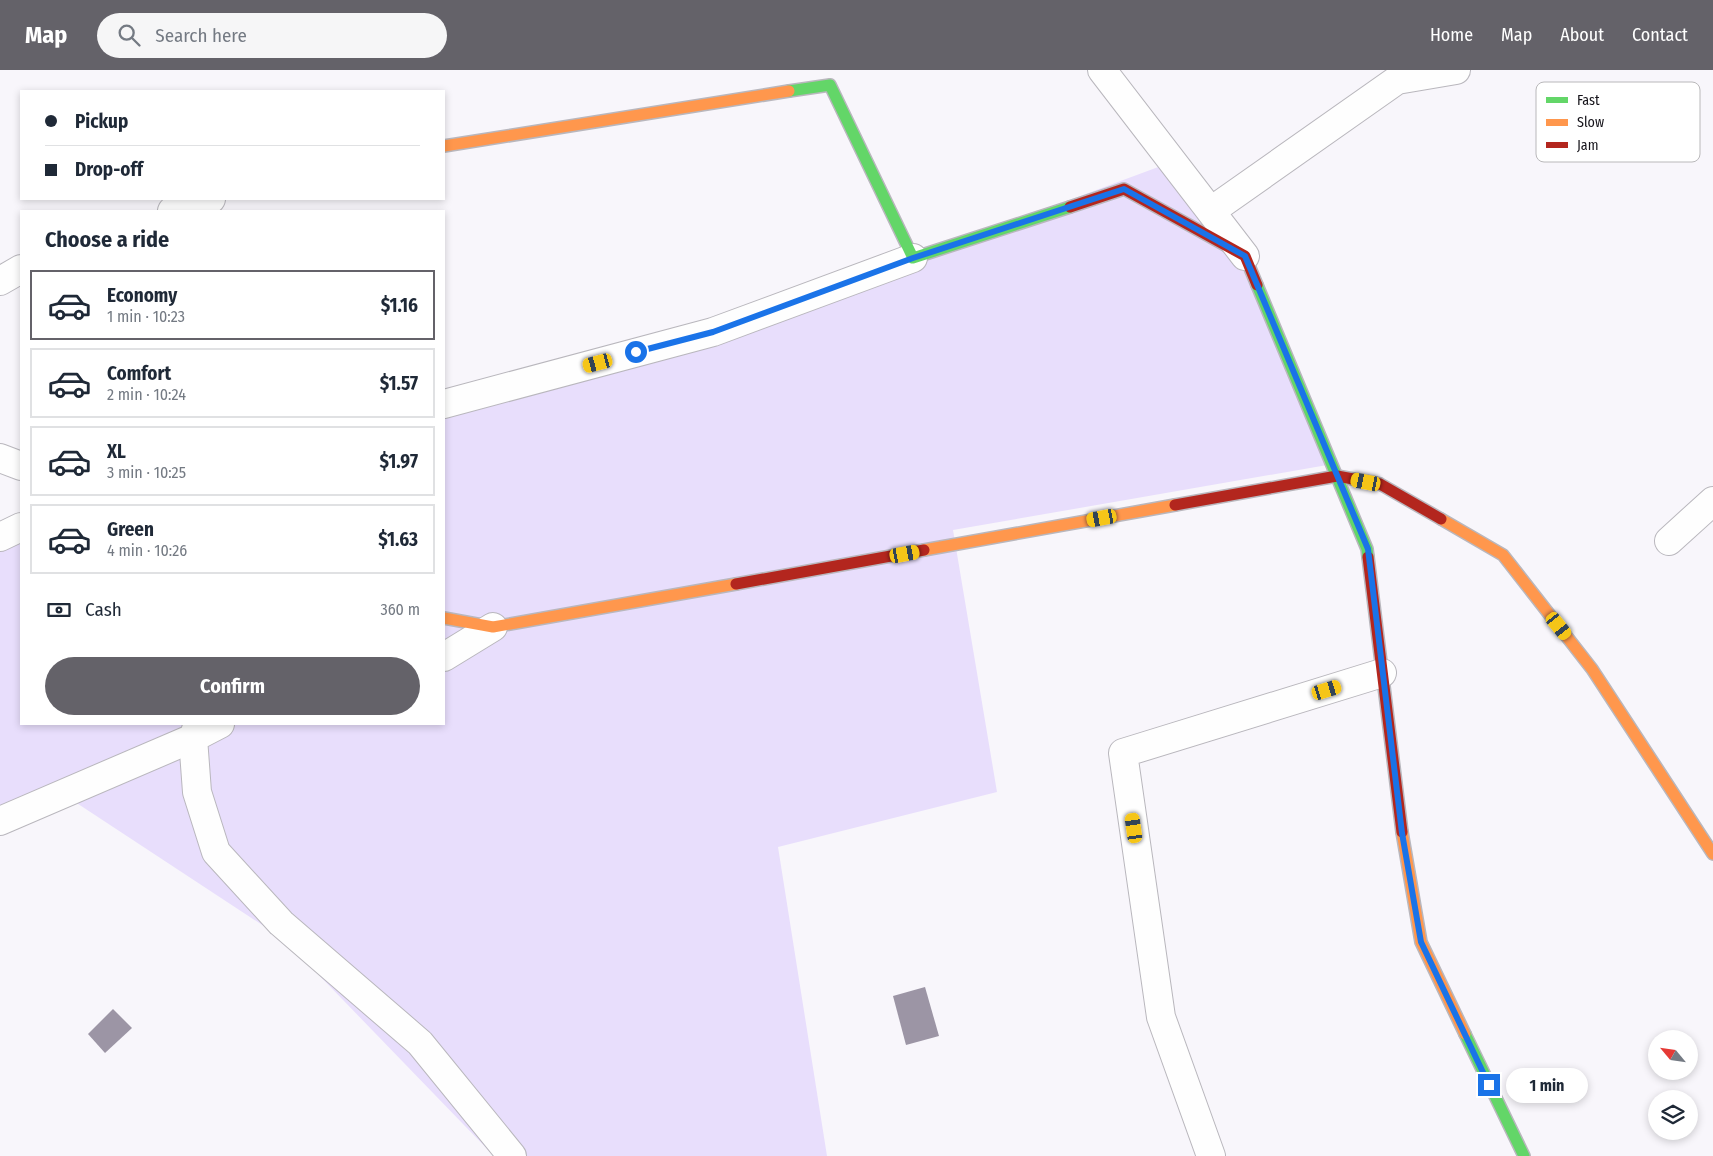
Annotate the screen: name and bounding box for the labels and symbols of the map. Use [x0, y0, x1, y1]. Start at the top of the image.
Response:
legend [1536, 82, 1700, 162]
text: Fast [1577, 92, 1600, 109]
text: Slow [1577, 114, 1604, 131]
text: Jam [1577, 137, 1598, 154]
route start [625, 341, 647, 363]
car [581, 352, 614, 374]
car [1349, 472, 1382, 492]
car [1085, 508, 1118, 528]
car [888, 544, 921, 564]
car [1543, 610, 1574, 642]
car [1310, 678, 1343, 702]
car [1124, 812, 1143, 844]
north arrow [1648, 1030, 1698, 1080]
callout: 1 min [1506, 1068, 1589, 1102]
route end [1478, 1074, 1500, 1096]

